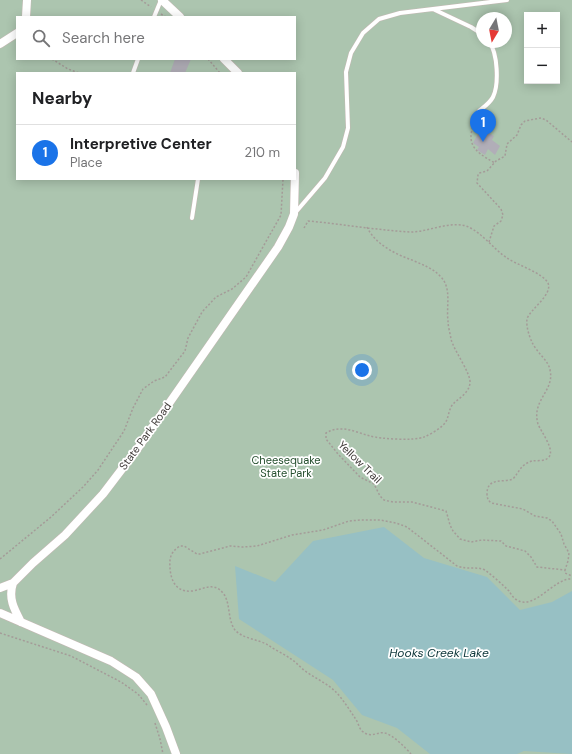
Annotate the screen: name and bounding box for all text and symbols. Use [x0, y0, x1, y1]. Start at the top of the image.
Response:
north arrow [476, 12, 512, 48]
map controls [524, 12, 560, 84]
button: + [524, 12, 560, 48]
search box [16, 16, 296, 60]
icon: search [30, 27, 52, 49]
text: Search here [62, 28, 145, 48]
button: − [524, 48, 560, 84]
text: Nearby [32, 87, 92, 109]
pin: 1 [470, 109, 496, 142]
text: Interpretive Center [70, 134, 212, 154]
text: 1 [43, 144, 47, 161]
text: 210 m [245, 144, 280, 161]
text: Place [70, 154, 102, 171]
your location [352, 360, 372, 380]
street label: State Park Road [116, 399, 174, 473]
street label: Yellow Trail [335, 438, 385, 486]
park label: Cheesequake State Park [251, 453, 321, 480]
water label: Hooks Creek Lake [389, 645, 489, 661]

